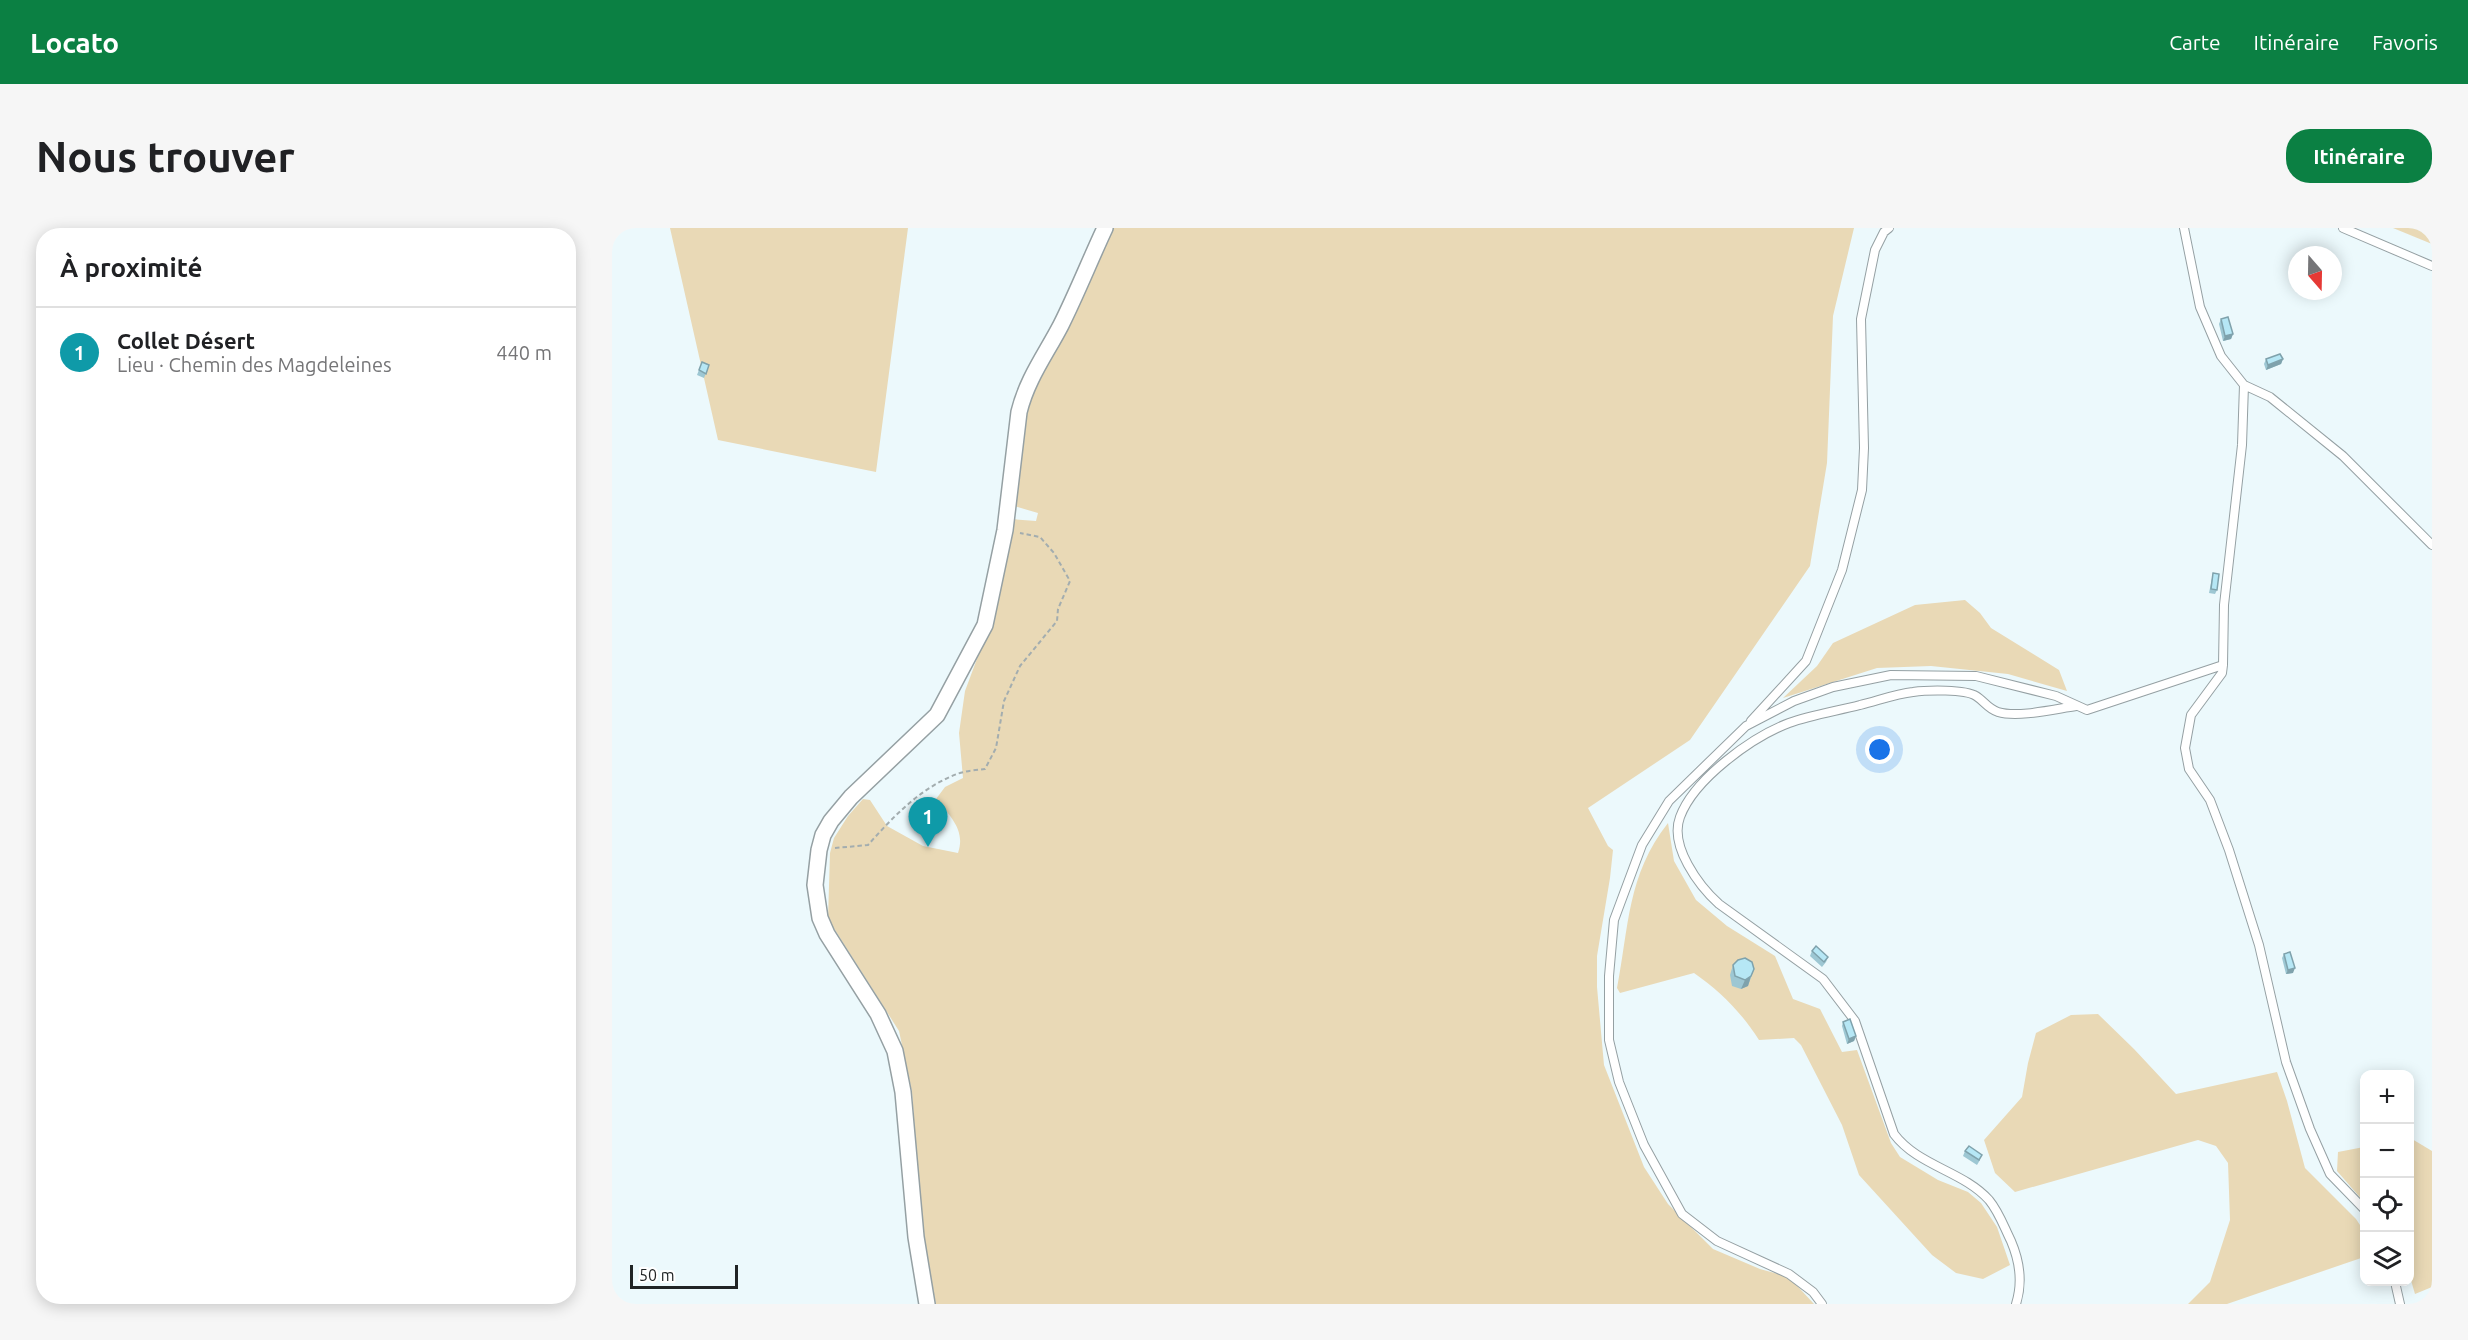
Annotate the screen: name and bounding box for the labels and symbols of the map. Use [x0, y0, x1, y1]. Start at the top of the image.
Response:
north arrow [2288, 246, 2342, 300]
your location [1865, 735, 1894, 764]
pin: 1 [908, 798, 948, 847]
scale bar [630, 1262, 738, 1290]

